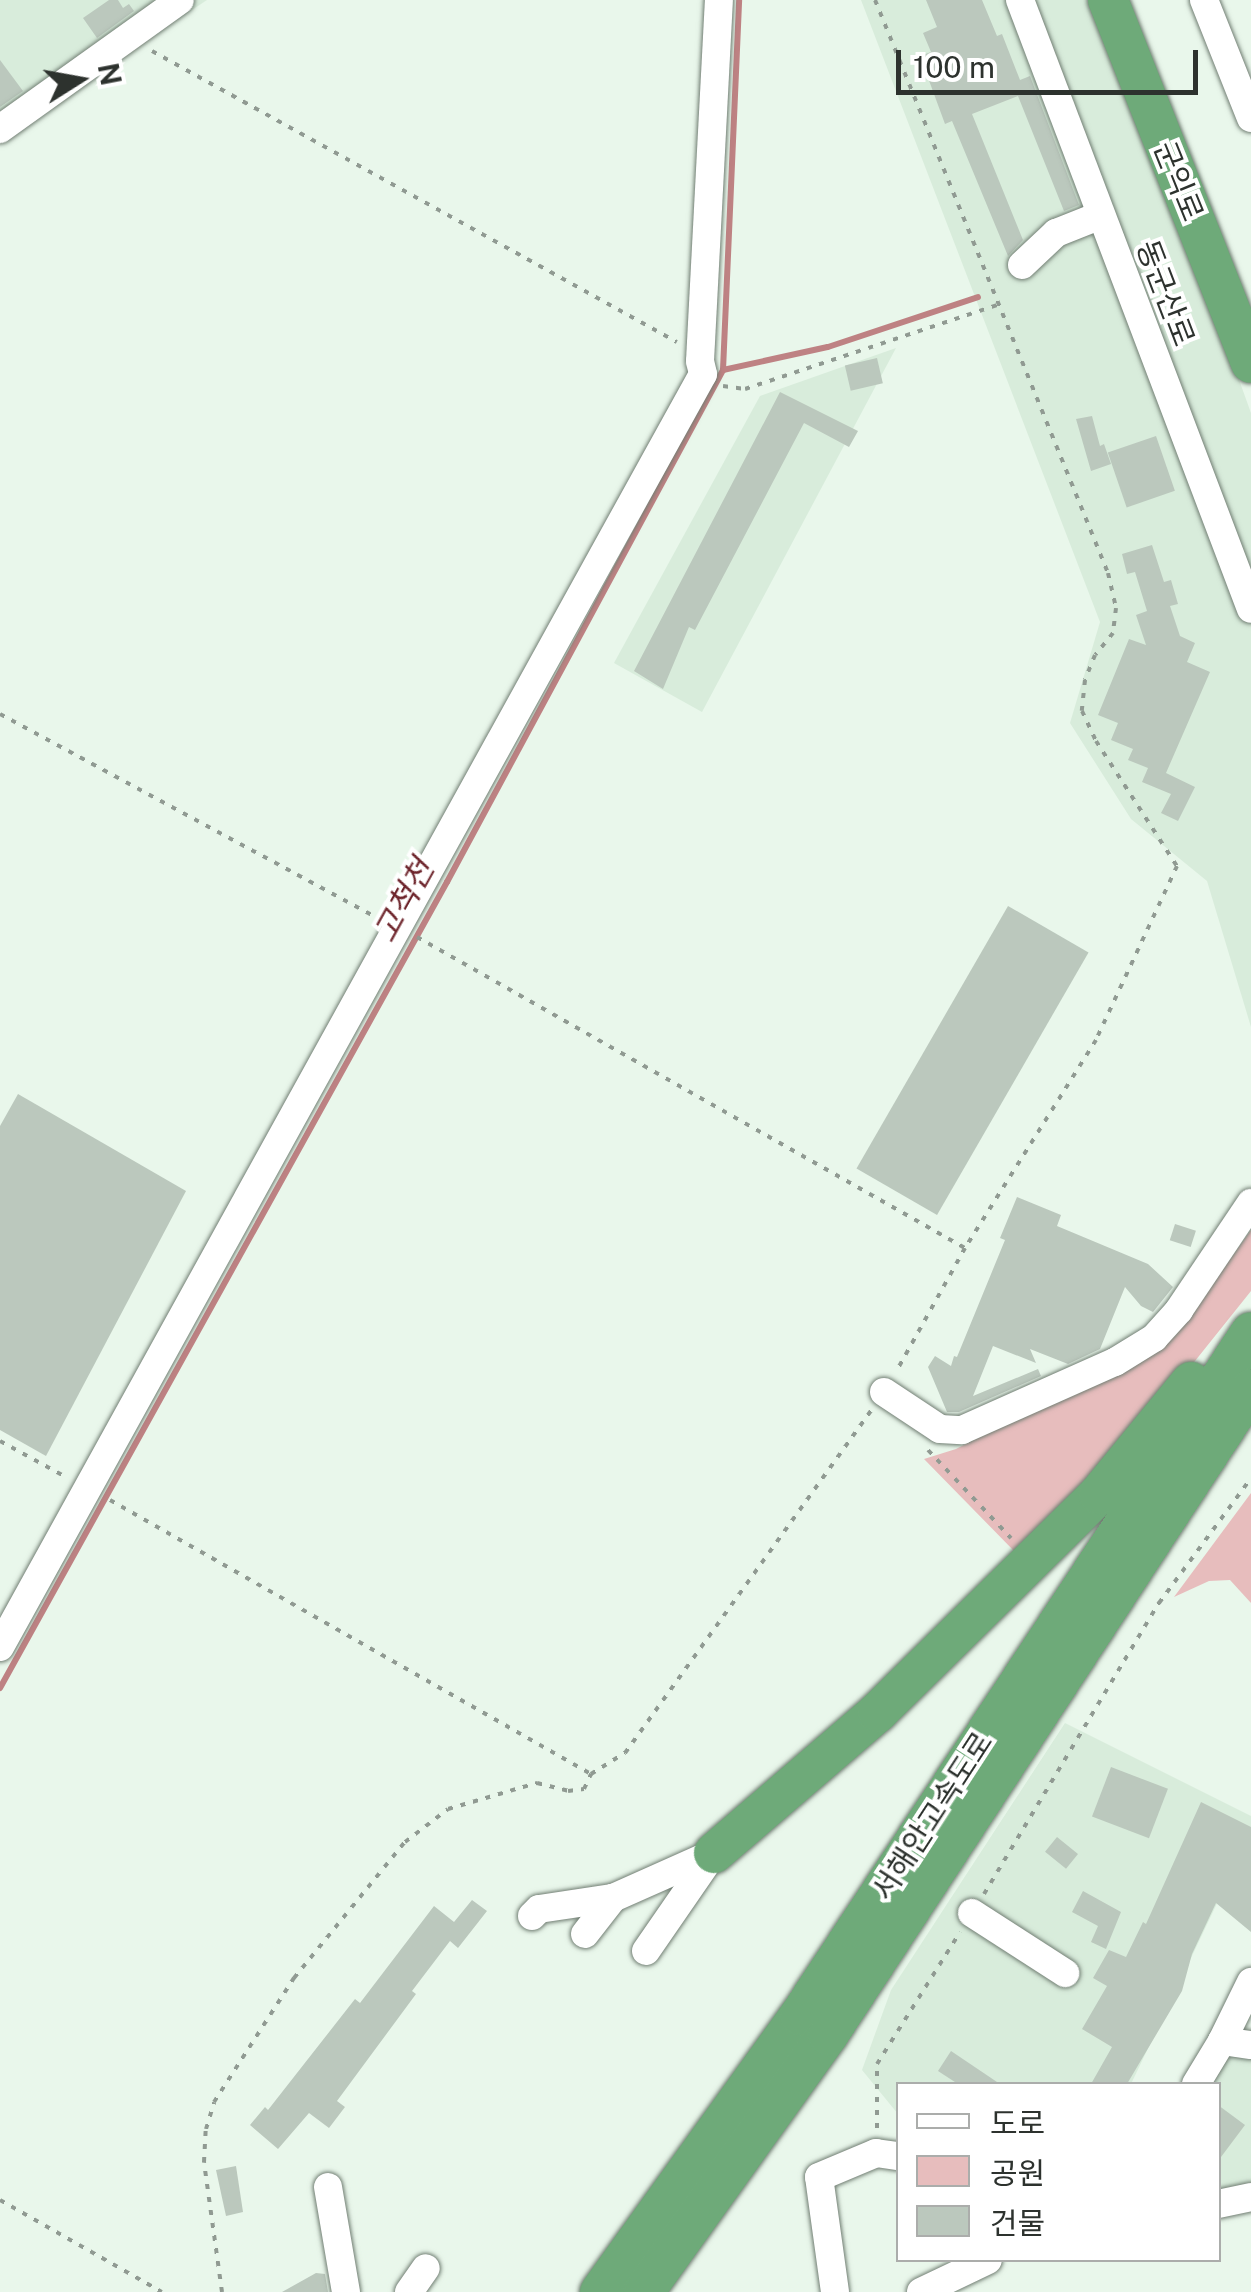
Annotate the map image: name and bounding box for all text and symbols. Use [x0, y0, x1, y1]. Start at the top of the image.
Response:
north arrow [30, 30, 130, 130]
scale bar [901, 30, 1204, 92]
text: 100 m [913, 49, 995, 85]
text: N [92, 60, 128, 88]
street label: 군익로 [1147, 136, 1211, 226]
street label: 동군산로 [1129, 235, 1203, 351]
water label: 고척천 [366, 853, 442, 949]
street label: 서해안고속도로 [864, 1725, 1000, 1907]
legend [896, 2082, 1221, 2262]
text: 도로 [990, 2105, 1045, 2141]
text: 공원 [990, 2155, 1045, 2191]
text: 건물 [990, 2205, 1045, 2241]

